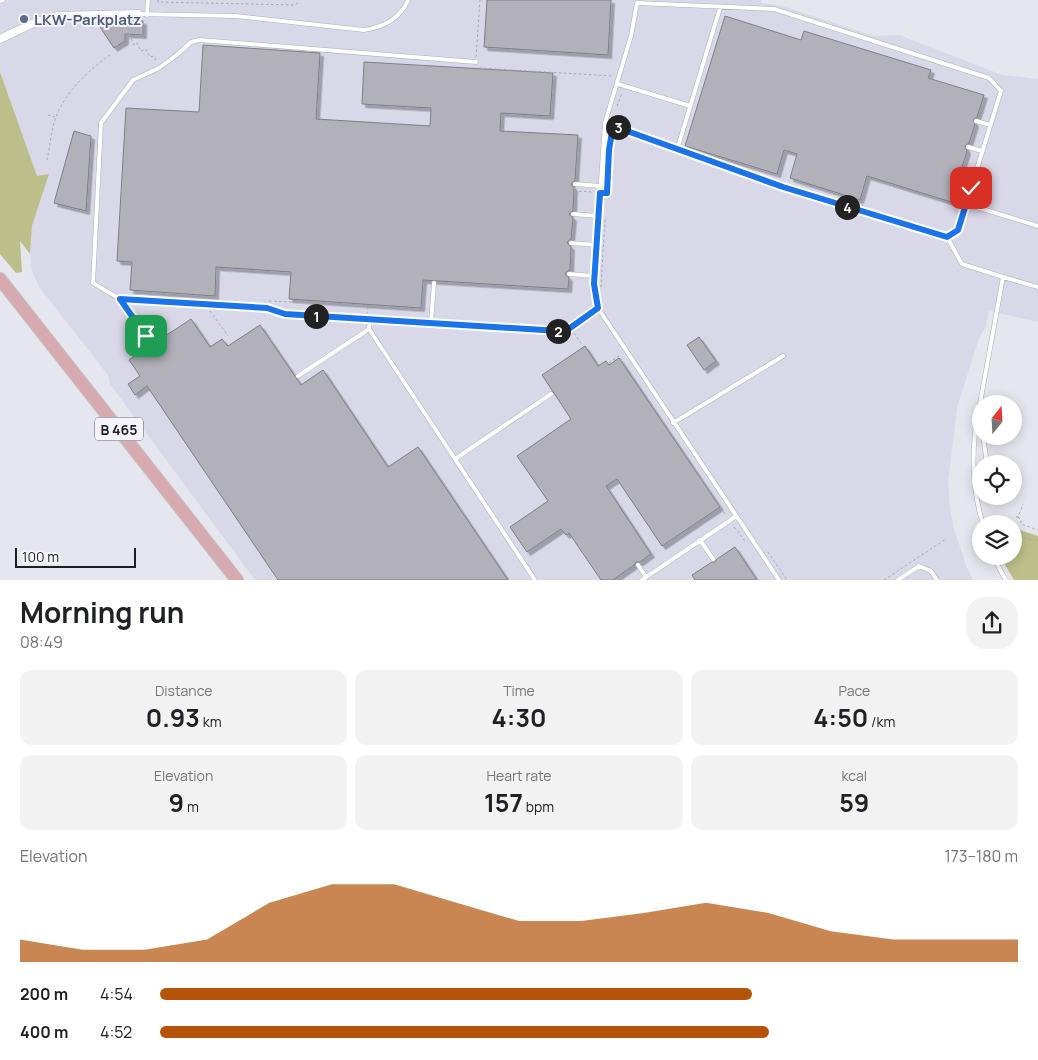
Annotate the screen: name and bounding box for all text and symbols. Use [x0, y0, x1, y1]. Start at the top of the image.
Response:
place label: LKW-Parkplatz [34, 9, 141, 30]
marker: LKW-Parkplatz [18, 13, 30, 25]
pin: 3 [606, 114, 630, 140]
text: 3 [614, 118, 623, 137]
pin [950, 167, 992, 209]
icon: check [957, 174, 985, 202]
pin: 4 [834, 194, 860, 220]
text: 4 [843, 198, 852, 217]
pin: 1 [304, 304, 328, 328]
text: 1 [313, 307, 320, 326]
pin [125, 315, 167, 357]
pin: 2 [546, 318, 570, 344]
icon: arrive [132, 322, 160, 350]
text: 2 [554, 322, 563, 341]
north arrow [972, 395, 1022, 445]
map controls [972, 395, 1022, 565]
road number: B 465 [95, 418, 143, 440]
button: locate [972, 455, 1022, 505]
button: layers [972, 515, 1022, 565]
scale bar [15, 545, 136, 568]
text: 100 m [22, 547, 59, 566]
text: Morning run [20, 593, 184, 631]
button: share [966, 597, 1018, 649]
text: 08:49 [20, 631, 63, 653]
text: Distance [155, 681, 212, 700]
text: Time [503, 681, 535, 700]
text: Pace [839, 681, 870, 700]
text: 0.93 [146, 700, 200, 735]
text: 4:30 [492, 700, 546, 735]
text: 4:50 [813, 700, 868, 735]
text: km [200, 712, 222, 731]
text: /km [868, 712, 895, 731]
text: Elevation [154, 766, 213, 785]
text: Heart rate [487, 766, 551, 785]
text: kcal [842, 766, 867, 785]
text: 9 [169, 785, 184, 820]
text: 157 [484, 785, 523, 820]
text: 59 [839, 785, 869, 820]
text: m [184, 797, 199, 816]
text: bpm [523, 797, 554, 816]
text: Elevation [20, 845, 88, 867]
text: 173–180 m [945, 845, 1018, 867]
text: 200 m [20, 983, 68, 1005]
text: 4:54 [100, 983, 133, 1005]
text: 400 m [20, 1021, 68, 1043]
text: 4:52 [100, 1021, 132, 1043]

